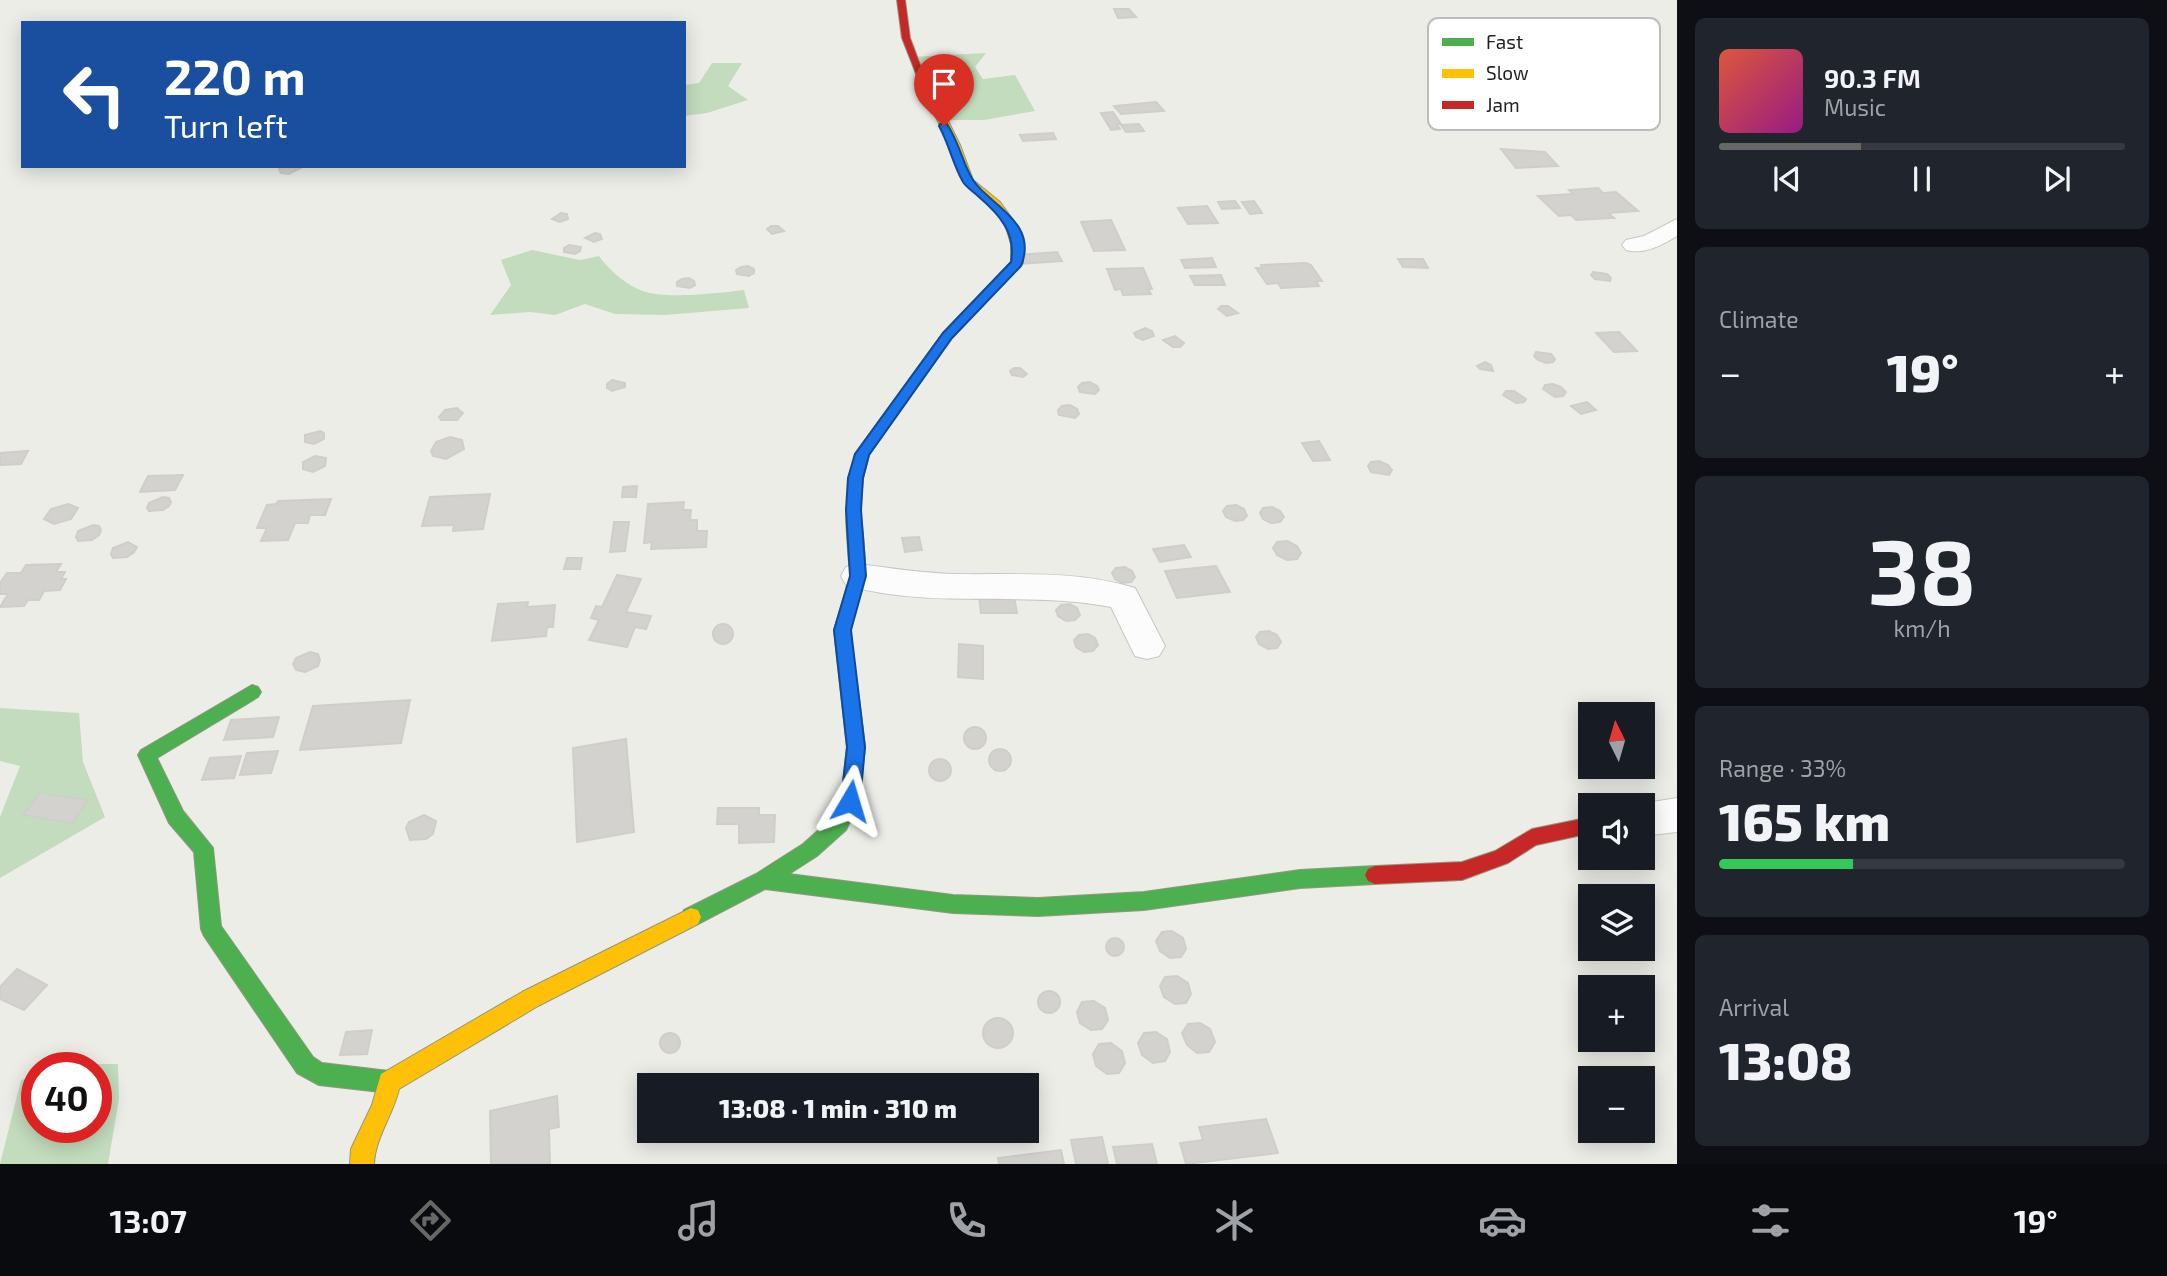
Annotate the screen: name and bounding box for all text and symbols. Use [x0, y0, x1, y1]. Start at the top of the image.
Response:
legend [1428, 18, 1660, 130]
text: Fast [1486, 30, 1523, 53]
text: 220 m [164, 46, 306, 105]
icon: left [49, 49, 140, 140]
pin [914, 54, 974, 126]
text: Slow [1486, 61, 1529, 84]
text: 90.3 FM [1824, 62, 1921, 93]
icon: arrive [925, 65, 963, 103]
text: Jam [1486, 93, 1520, 116]
text: Music [1824, 93, 1886, 121]
text: Turn left [164, 106, 288, 144]
icon: previous [1768, 160, 1806, 198]
icon: pause [1903, 160, 1941, 198]
icon: next [2038, 160, 2076, 198]
text: Climate [1719, 305, 1799, 333]
text: 19° [1887, 340, 1959, 402]
text: − [1719, 349, 1741, 395]
text: + [2104, 349, 2125, 395]
text: 38 [1868, 514, 1976, 623]
text: km/h [1893, 614, 1951, 642]
north arrow [1578, 702, 1656, 779]
map controls [1578, 702, 1655, 1143]
text: Range · 33% [1719, 754, 1846, 782]
position arrow [813, 764, 887, 838]
text: 165 km [1719, 789, 1890, 851]
button: sound [1578, 793, 1655, 870]
button: layers [1578, 884, 1655, 961]
button: + [1578, 975, 1655, 1052]
text: Arrival [1719, 993, 1789, 1021]
text: 13:08 [1719, 1028, 1853, 1090]
speed limit sign: 40 [21, 1052, 112, 1143]
button: − [1578, 1066, 1655, 1143]
text: 13:08 · 1 min · 310 m [719, 1092, 957, 1123]
icon: directions [406, 1196, 455, 1245]
icon: music [674, 1196, 723, 1245]
icon: phone [942, 1196, 991, 1245]
icon: climate [1210, 1196, 1259, 1245]
icon: car [1478, 1196, 1527, 1245]
icon: filters [1746, 1196, 1795, 1245]
text: 13:07 [110, 1201, 187, 1239]
text: 19° [2014, 1201, 2058, 1239]

